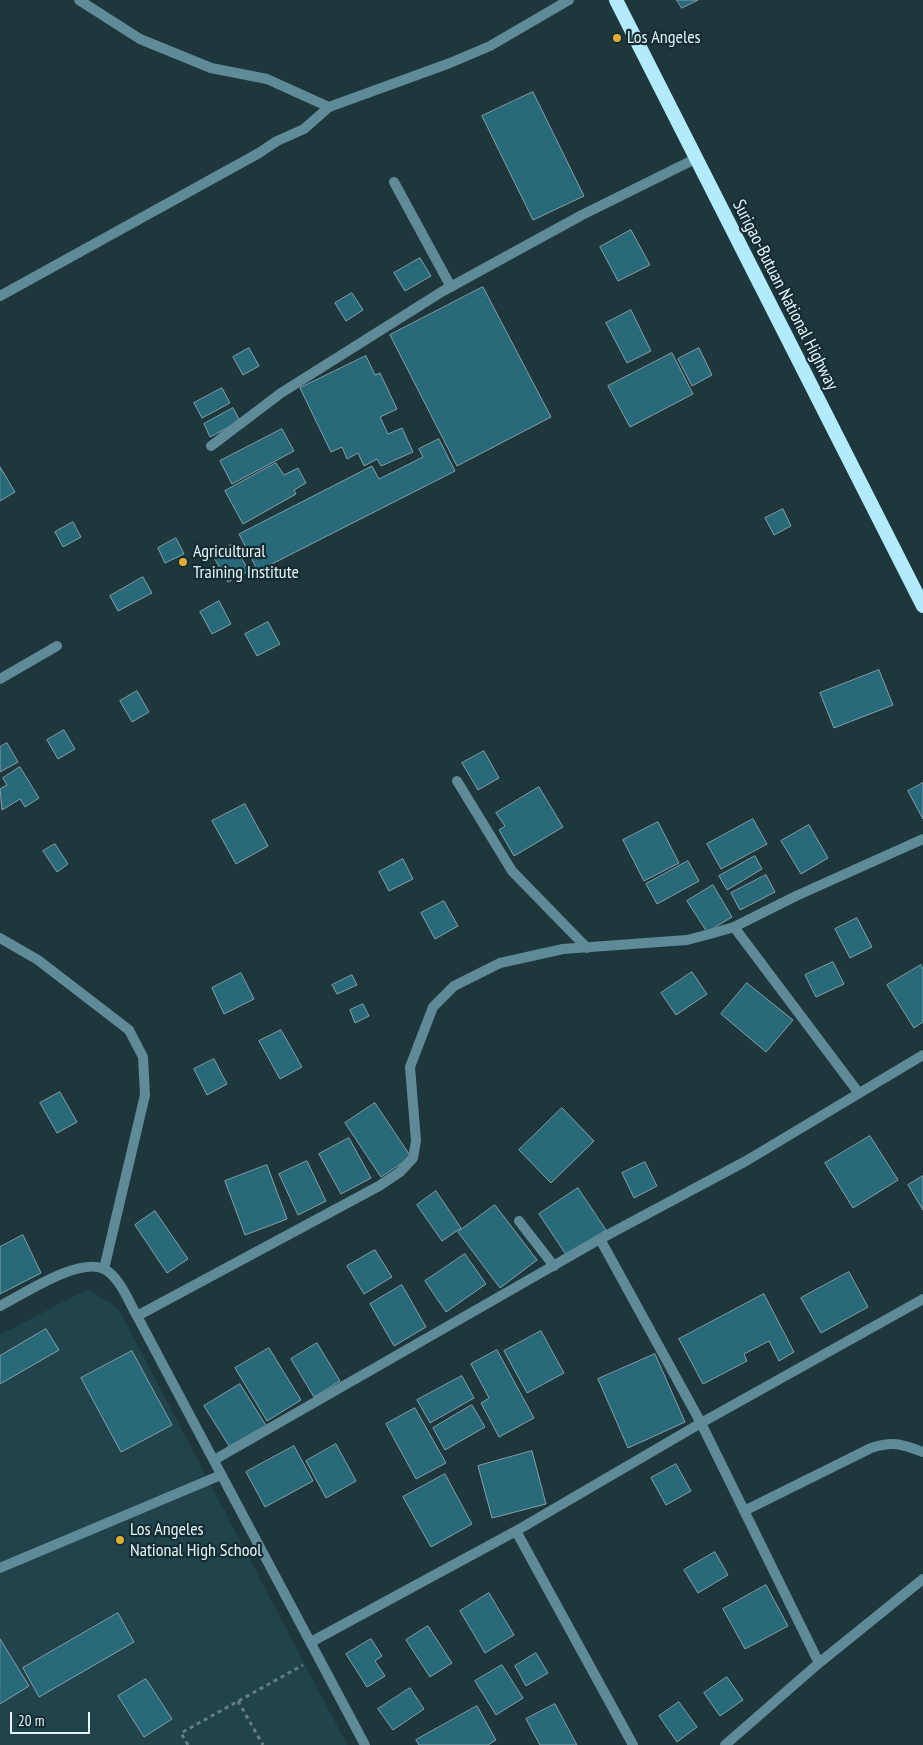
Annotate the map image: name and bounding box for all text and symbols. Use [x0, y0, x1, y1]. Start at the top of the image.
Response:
place label: Los Angeles [627, 27, 701, 49]
marker: Los Angeles [611, 32, 623, 44]
street label: Surigao-Butuan National Highway [728, 196, 842, 394]
place label: Agricultural Training Institute [193, 541, 299, 584]
marker: Agricultural Training Institute [177, 556, 189, 568]
place label: Los Angeles National High School [130, 1519, 261, 1562]
marker: Los Angeles National High School [114, 1534, 126, 1546]
scale bar [12, 1702, 92, 1734]
text: 20 m [18, 1711, 44, 1730]

